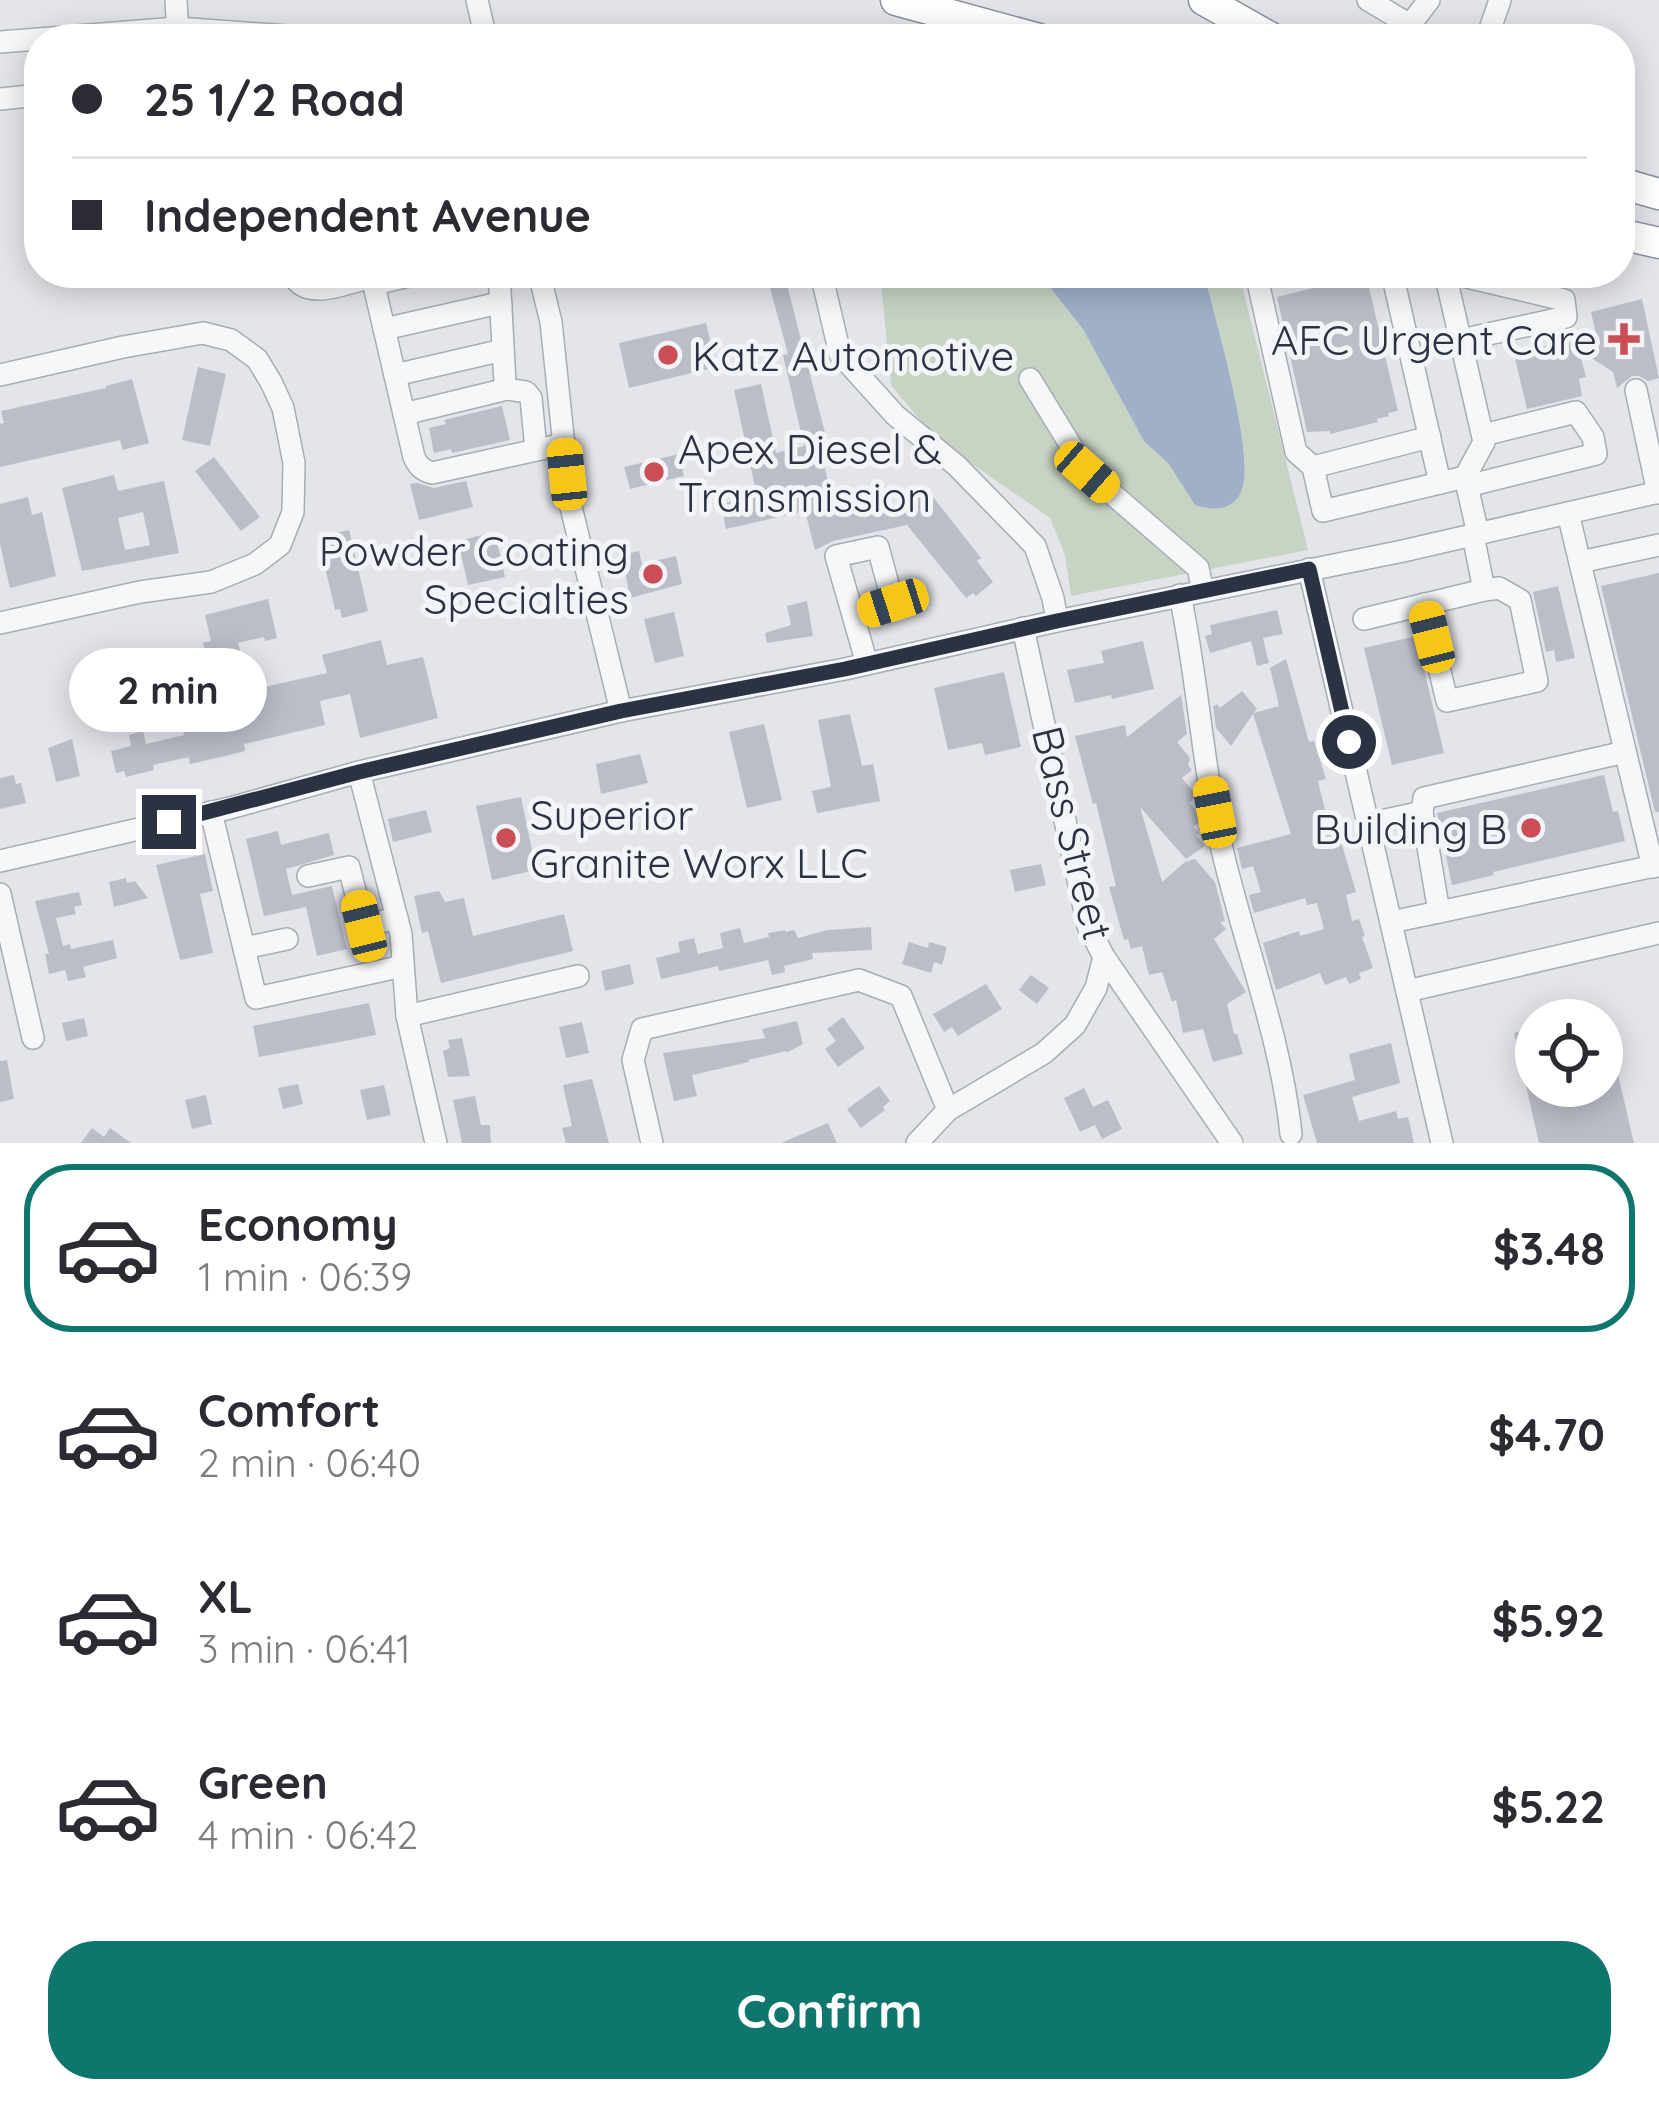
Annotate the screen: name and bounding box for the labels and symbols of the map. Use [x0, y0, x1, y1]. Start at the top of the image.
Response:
place label: AFC Urgent Care [1271, 313, 1597, 366]
marker: AFC Urgent Care [1608, 323, 1640, 355]
place label: Katz Automotive [692, 329, 1014, 382]
marker: Katz Automotive [655, 342, 681, 368]
place label: Apex Diesel & Transmission [678, 422, 942, 523]
car [1048, 435, 1126, 509]
car [545, 436, 589, 512]
marker: Apex Diesel & Transmission [641, 459, 667, 485]
place label: Powder Coating Specialties [319, 524, 629, 625]
marker: Powder Coating Specialties [640, 561, 666, 587]
car [853, 575, 933, 631]
car [1406, 598, 1458, 676]
callout: 2 min [70, 648, 268, 732]
route start [1322, 715, 1376, 769]
street label: Bass Street [1021, 721, 1125, 945]
car [1190, 773, 1240, 851]
place label: Superior Granite Worx LLC [530, 788, 868, 889]
route end [142, 795, 196, 849]
place label: Building B [1314, 802, 1507, 855]
marker: Building B [1518, 815, 1544, 841]
marker: Superior Granite Worx LLC [493, 825, 519, 851]
car [338, 887, 390, 965]

